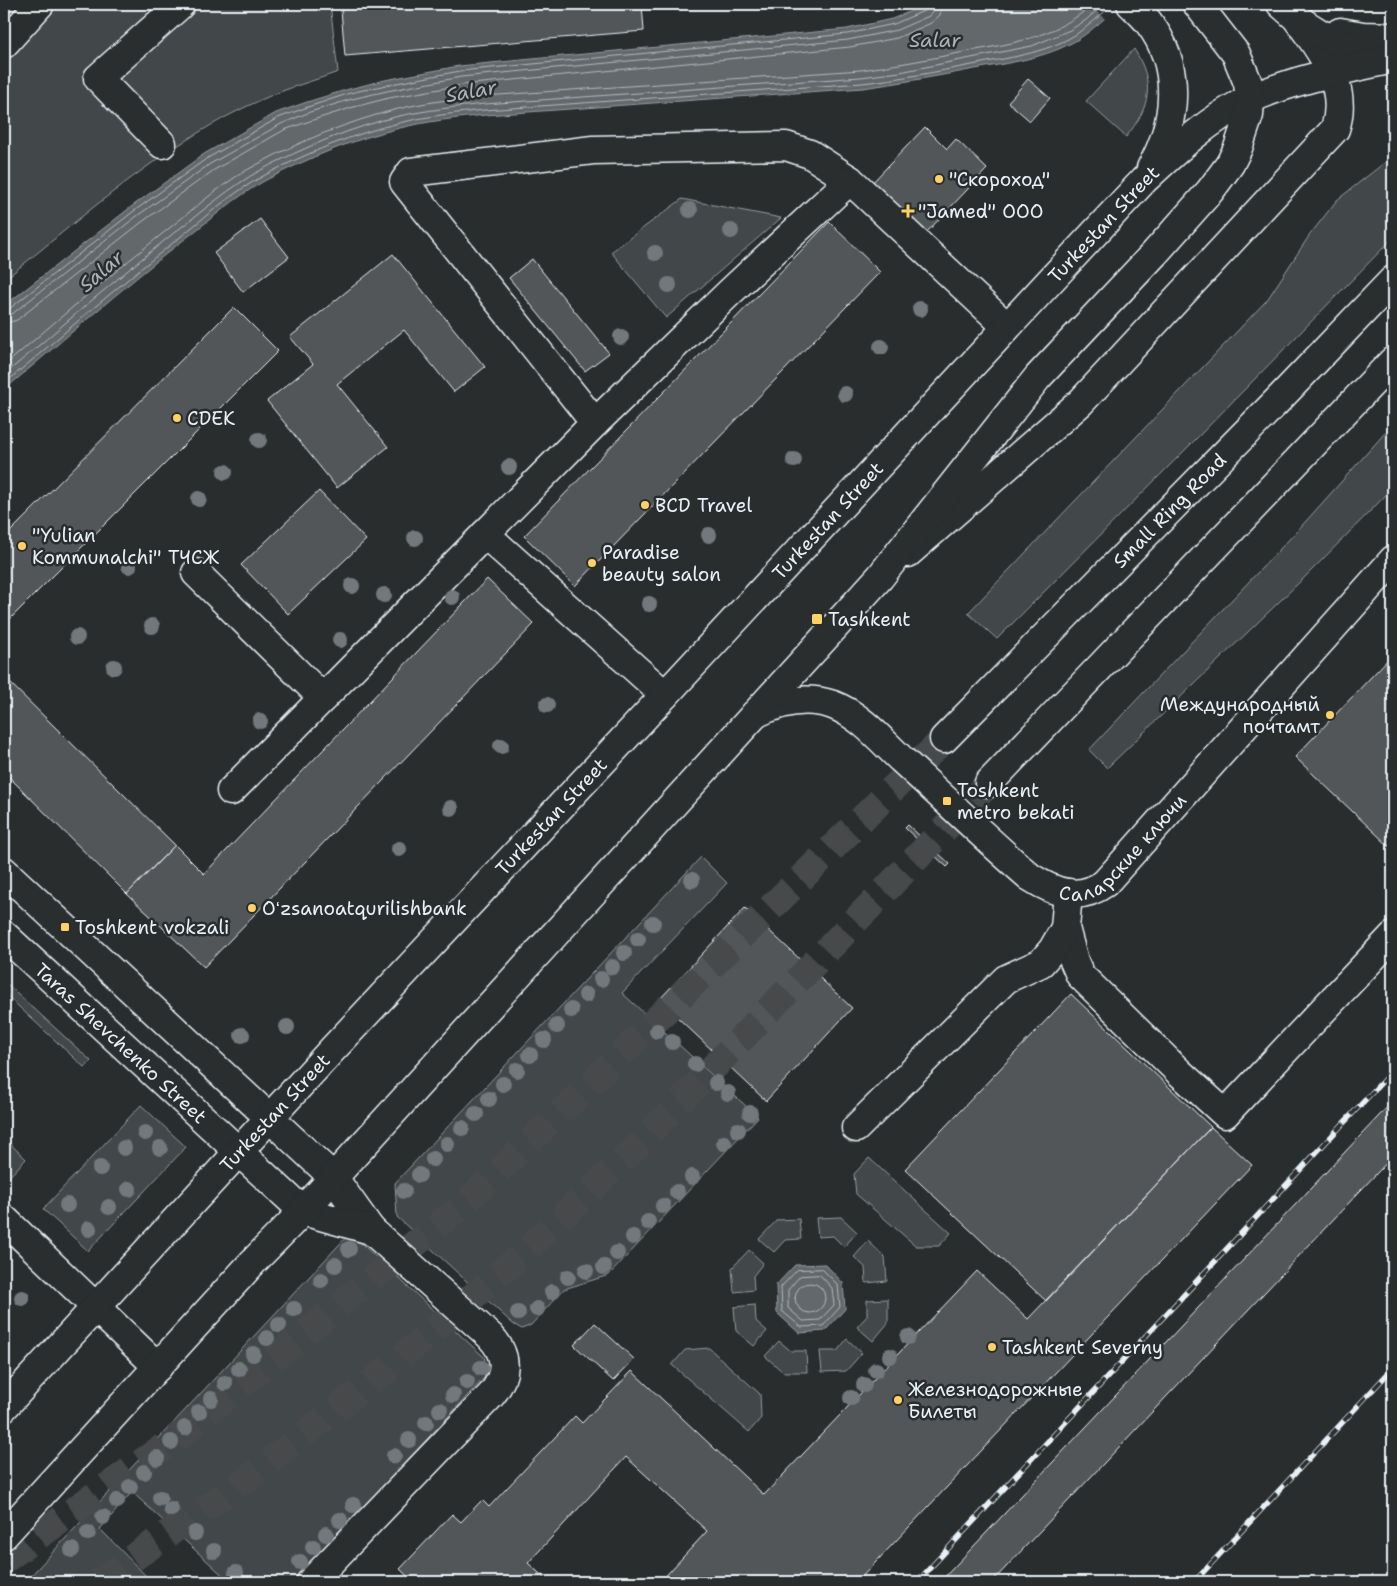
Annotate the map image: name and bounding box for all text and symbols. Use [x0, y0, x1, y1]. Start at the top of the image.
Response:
water label: Salar [909, 27, 961, 53]
water label: Salar [443, 74, 499, 108]
street label: Turkestan Street [1042, 160, 1164, 288]
place label: "Скороход" [949, 167, 1050, 192]
marker: "Скороход" [933, 173, 945, 185]
place label: "Jamed" OOO [918, 199, 1043, 224]
marker: "Jamed" OOO [902, 205, 914, 217]
water label: Salar [73, 244, 129, 298]
place label: CDEK [187, 406, 235, 431]
marker: CDEK [171, 412, 183, 424]
street label: Small Ring Road [1107, 448, 1231, 573]
street label: Turkestan Street [766, 456, 888, 585]
place label: BCD Travel [655, 493, 752, 518]
marker: BCD Travel [639, 499, 651, 511]
place label: "Yulian Kommunalchi" ТЧСЖ [32, 523, 220, 570]
marker: "Yulian Kommunalchi" ТЧСЖ [16, 540, 28, 552]
place label: Paradise beauty salon [602, 540, 721, 587]
marker: Paradise beauty salon [586, 557, 598, 569]
place label: Tashkent [828, 607, 911, 632]
marker: Tashkent [810, 612, 824, 626]
place label: Международный почтамт [1160, 692, 1320, 739]
marker: Международный почтамт [1324, 709, 1336, 721]
street label: Turkestan Street [490, 752, 612, 881]
place label: Toshkent metro bekati [957, 778, 1075, 825]
street label: Саларские ключи [1057, 788, 1192, 906]
marker: Toshkent metro bekati [941, 795, 953, 807]
place label: Oʻzsanoatqurilishbank [262, 896, 467, 921]
marker: Oʻzsanoatqurilishbank [246, 902, 258, 914]
place label: Toshkent vokzali [75, 915, 229, 940]
marker: Toshkent vokzali [59, 921, 71, 933]
street label: Taras Shevchenko Street [29, 957, 212, 1129]
street label: Turkestan Street [214, 1048, 335, 1177]
place label: Tashkent Severny [1002, 1335, 1163, 1360]
marker: Tashkent Severny [986, 1341, 998, 1353]
place label: Железнодорожные Билеты [908, 1377, 1083, 1424]
marker: Железнодорожные Билеты [892, 1394, 904, 1406]

